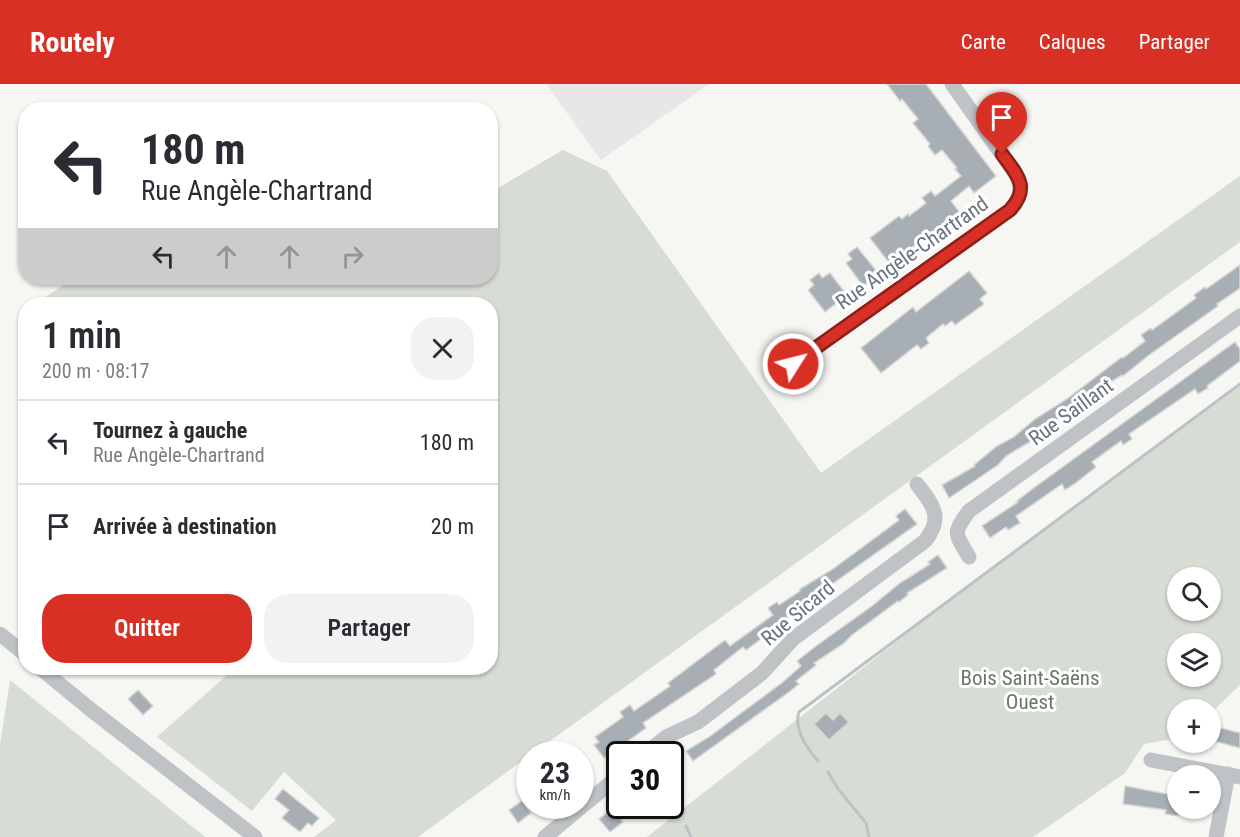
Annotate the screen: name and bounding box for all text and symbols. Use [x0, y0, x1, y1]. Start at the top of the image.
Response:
text: Routely [30, 26, 115, 59]
text: Carte [961, 30, 1006, 54]
text: Calques [1039, 30, 1106, 54]
text: Partager [1139, 30, 1210, 54]
pin [976, 92, 1027, 154]
icon: arrive [985, 101, 1018, 134]
text: 180 m [141, 125, 246, 174]
icon: left [42, 126, 120, 204]
text: Rue Angèle-Chartrand [141, 175, 373, 207]
street label: Rue Angèle-Chartrand [831, 191, 993, 315]
icon: left [147, 240, 180, 273]
icon: ahead [210, 240, 243, 273]
icon: ahead [273, 240, 306, 273]
icon: right [336, 240, 369, 273]
text: 1 min [42, 315, 122, 357]
button: close [411, 317, 474, 380]
position arrow [761, 332, 825, 396]
text: 200 m · 08:17 [42, 359, 149, 383]
street label: Rue Saillant [1024, 374, 1118, 450]
text: Tournez à gauche [93, 418, 247, 443]
icon: left [42, 426, 75, 459]
text: 180 m [420, 430, 474, 455]
text: Rue Angèle-Chartrand [93, 443, 265, 467]
icon: arrive [42, 510, 75, 543]
text: Arrivée à destination [93, 514, 277, 539]
text: 20 m [431, 514, 474, 539]
map controls [1167, 567, 1221, 819]
button: search [1167, 567, 1221, 621]
street label: Rue Sicard [757, 576, 839, 650]
button: Quitter [42, 594, 252, 663]
button: Partager [264, 594, 474, 663]
button: layers [1167, 633, 1221, 687]
park label: Bois Saint-Saëns Ouest [960, 666, 1100, 714]
button: + [1167, 699, 1221, 753]
speed limit sign: 30 [606, 741, 684, 819]
text: 23 [540, 755, 570, 790]
button: − [1167, 765, 1221, 819]
text: km/h [540, 786, 570, 804]

